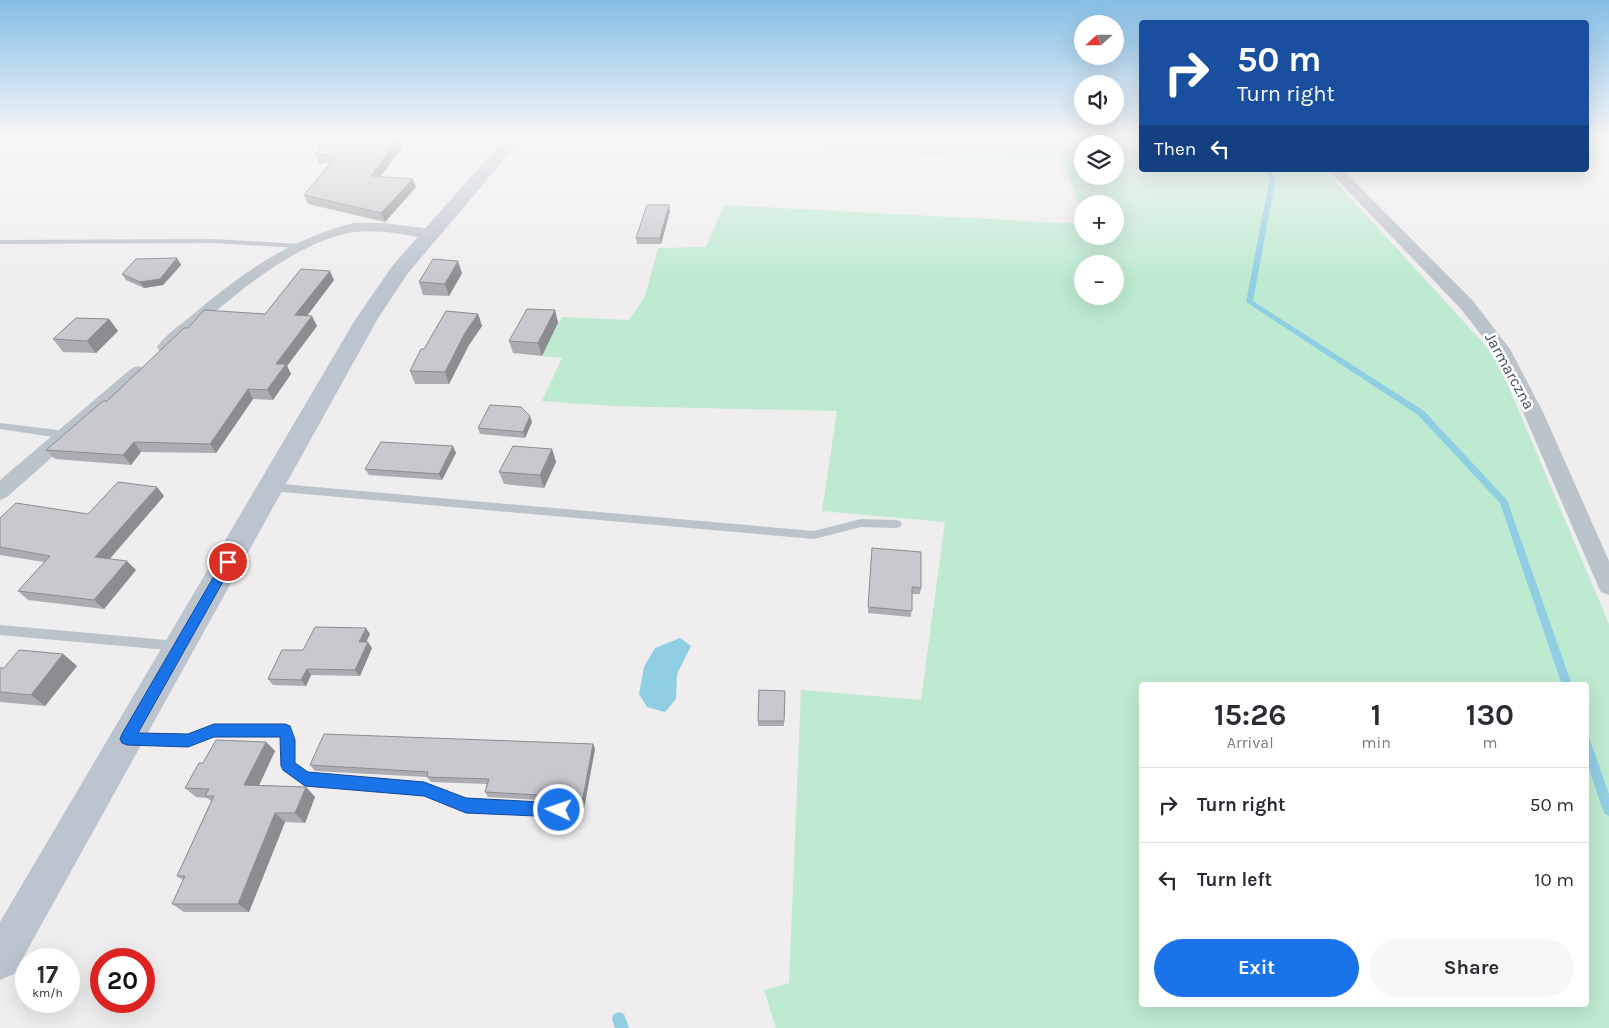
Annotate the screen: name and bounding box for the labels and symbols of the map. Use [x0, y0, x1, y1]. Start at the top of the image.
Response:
north arrow [1074, 15, 1124, 65]
street label: Jarmarczna [1481, 329, 1539, 413]
pin [207, 541, 249, 583]
position arrow [532, 783, 584, 835]
speed limit sign: 20 [90, 948, 155, 1013]

